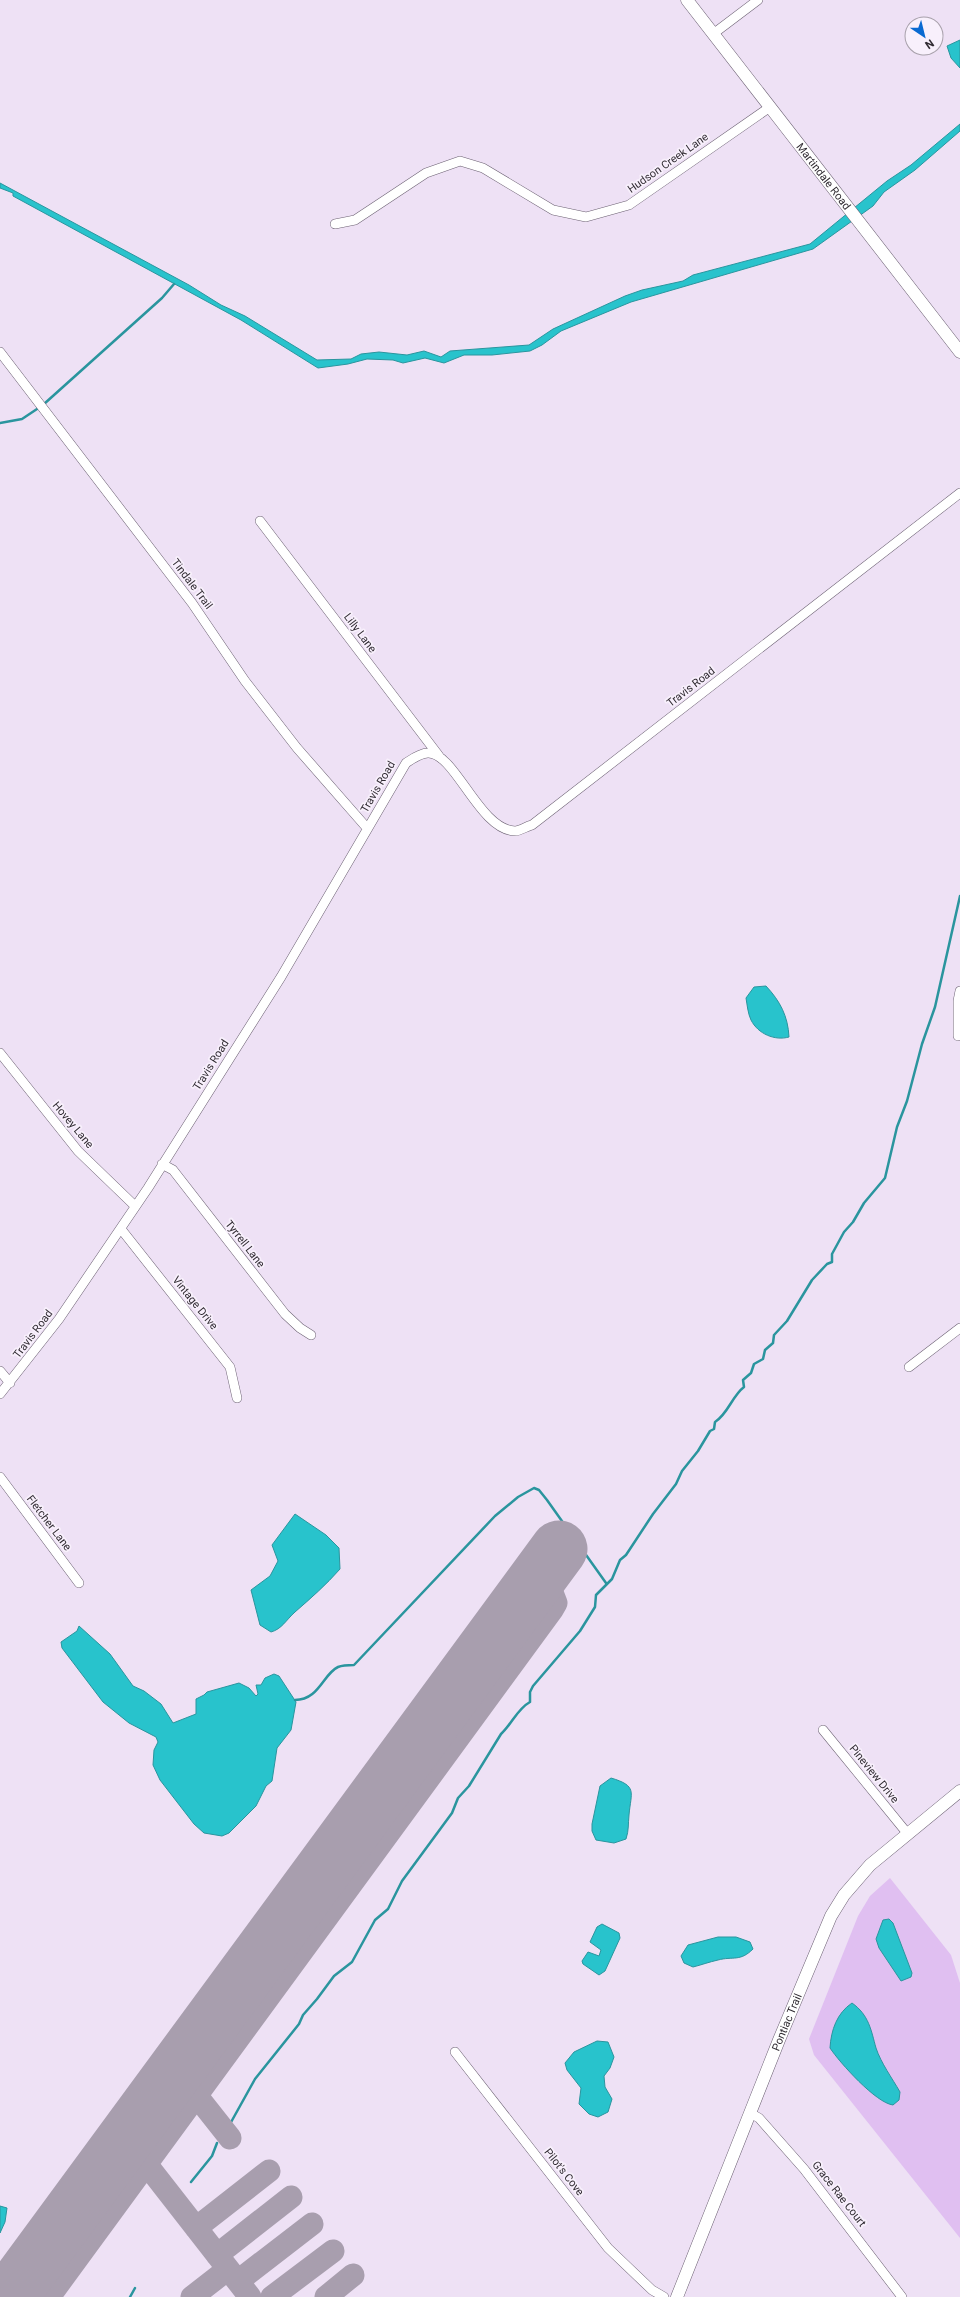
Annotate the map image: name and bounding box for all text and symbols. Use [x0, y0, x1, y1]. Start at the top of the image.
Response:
north arrow [904, 16, 944, 56]
text: N [922, 36, 936, 51]
street label: Hudson Creek Lane [625, 130, 711, 196]
street label: Martindale Road [794, 140, 854, 212]
street label: Tindale Trail [169, 556, 215, 612]
street label: Lilly Lane [341, 611, 379, 655]
street label: Travis Road [664, 664, 718, 710]
street label: Travis Road [358, 759, 398, 815]
street label: Travis Road [190, 1037, 232, 1093]
street label: Hovey Lane [50, 1099, 96, 1151]
street label: Tyrrell Lane [222, 1218, 268, 1270]
street label: Vintage Drive [170, 1274, 221, 1332]
street label: Travis Road [11, 1307, 55, 1361]
street label: Fletcher Lane [24, 1493, 74, 1553]
street label: Pineview Drive [847, 1742, 901, 1806]
street label: Pontiac Trail [769, 1991, 804, 2053]
street label: Pilot's Cove [541, 2146, 587, 2198]
street label: Grace Rae Court [809, 2159, 869, 2230]

